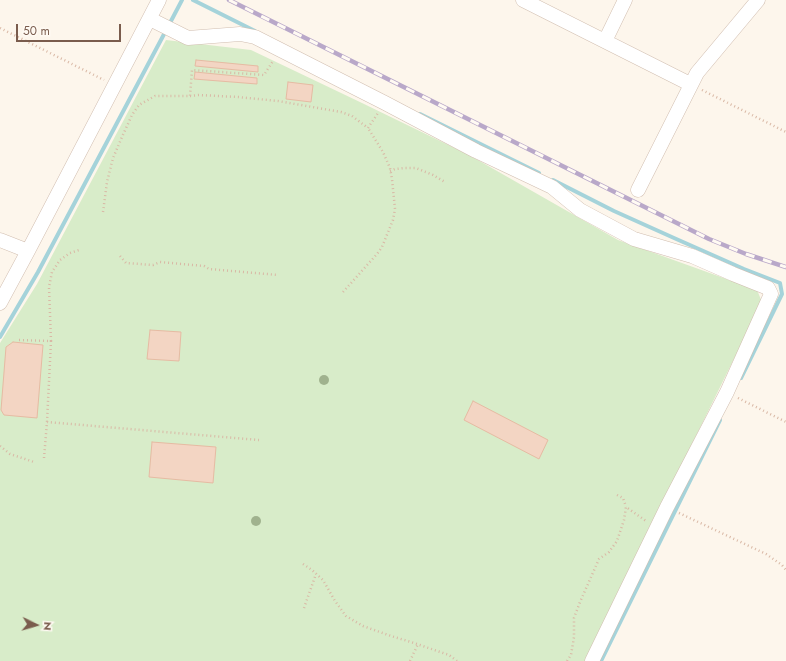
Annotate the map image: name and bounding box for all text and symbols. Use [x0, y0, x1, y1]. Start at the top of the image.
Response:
scale bar [18, 16, 123, 42]
text: 50 m [23, 22, 50, 40]
north arrow [16, 605, 56, 645]
text: N [40, 621, 56, 631]

